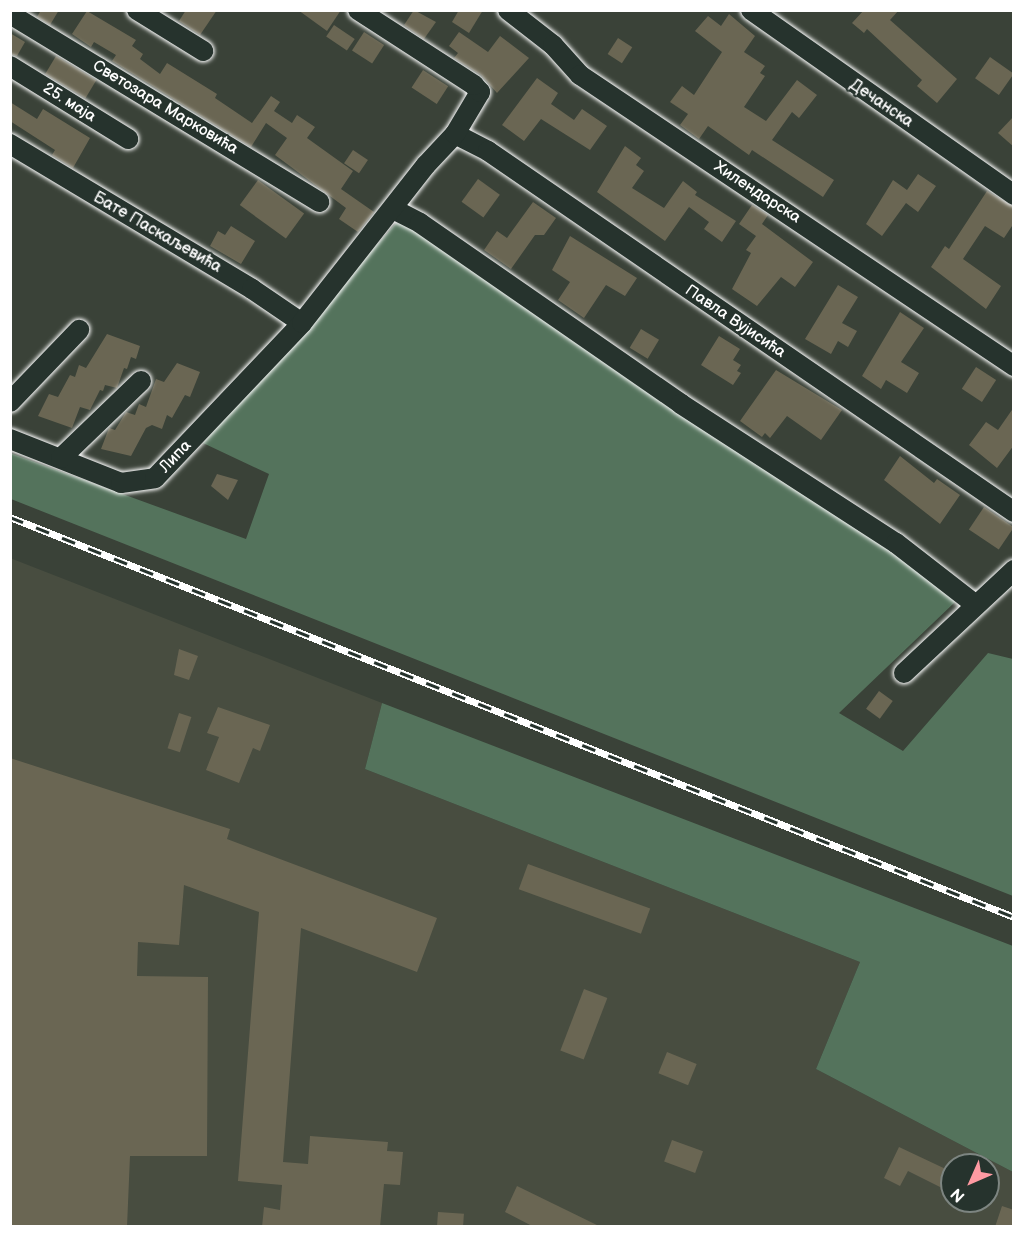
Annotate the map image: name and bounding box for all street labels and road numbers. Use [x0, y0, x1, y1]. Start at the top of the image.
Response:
street label: Светозара Марковића [89, 57, 241, 159]
street label: Дечанска [846, 76, 916, 132]
street label: 25. маја [39, 79, 99, 127]
street label: Хилендарска [710, 158, 804, 228]
street label: Бате Паскаљевића [89, 188, 225, 278]
street label: Павла Вујисића [681, 281, 789, 363]
street label: Липа [156, 437, 196, 477]

